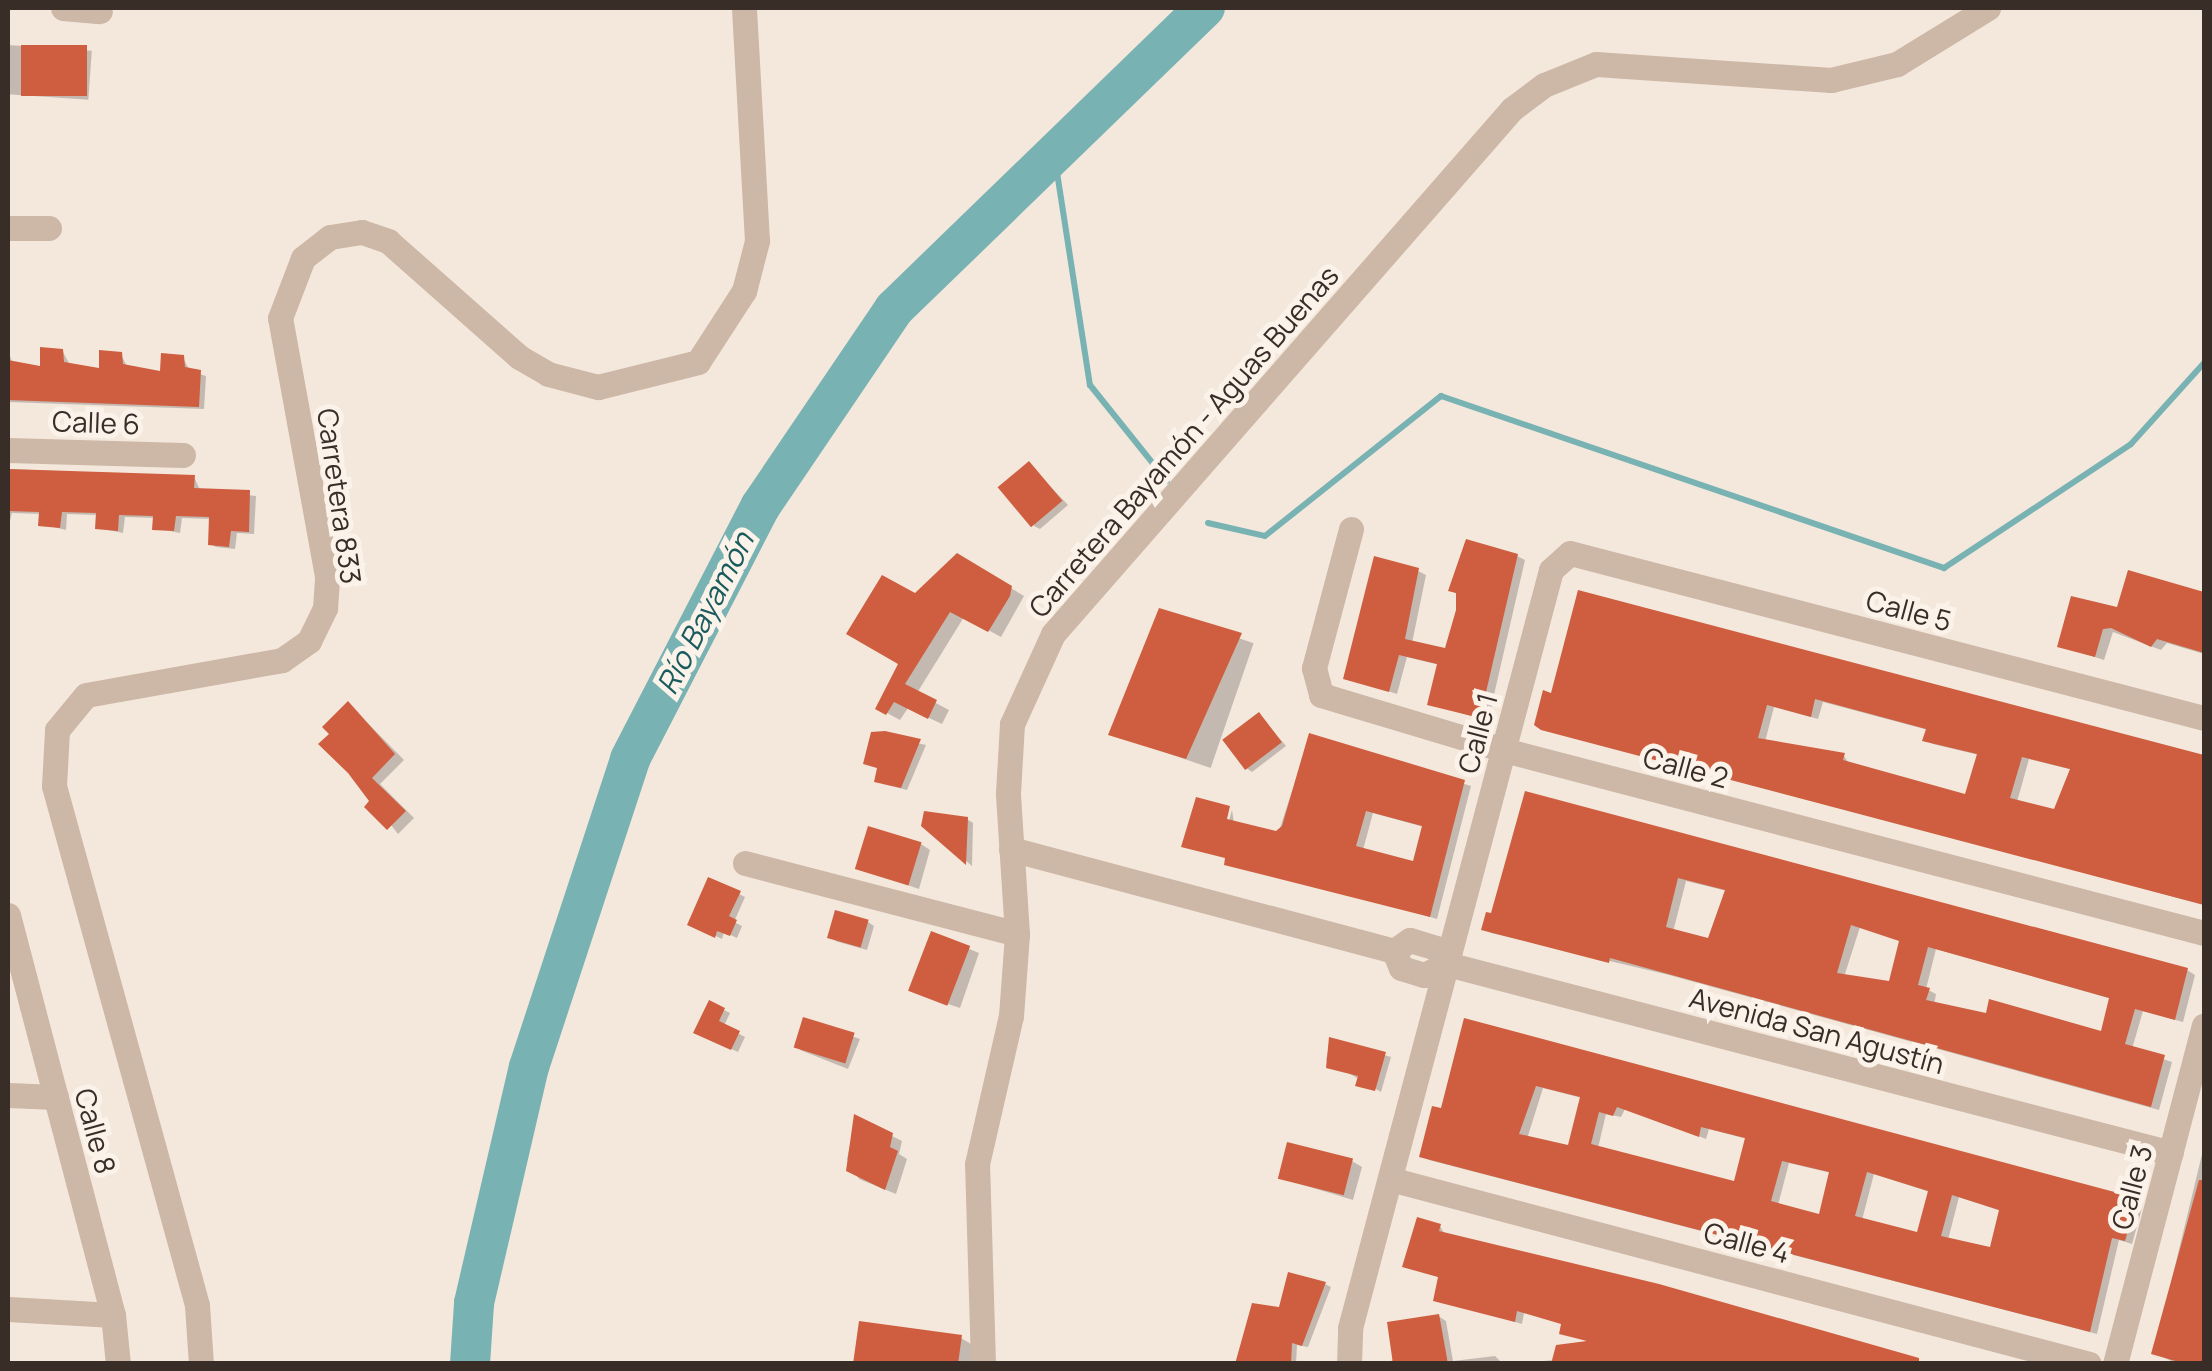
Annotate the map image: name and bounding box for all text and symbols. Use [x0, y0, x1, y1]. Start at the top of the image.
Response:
street label: Carretera Bayamón - Aguas Buenas [1021, 258, 1345, 624]
street label: Calle 6 [51, 404, 141, 440]
street label: Carretera 833 [311, 406, 369, 586]
water label: Río Bayamón [649, 526, 761, 700]
street label: Calle 5 [1863, 583, 1955, 637]
street label: Calle 1 [1450, 689, 1504, 777]
street label: Calle 2 [1640, 740, 1732, 794]
street label: Avenida San Agustín [1686, 980, 1948, 1080]
street label: Calle 8 [69, 1085, 123, 1177]
street label: Calle 3 [2104, 1141, 2158, 1233]
street label: Calle 4 [1701, 1214, 1793, 1270]

